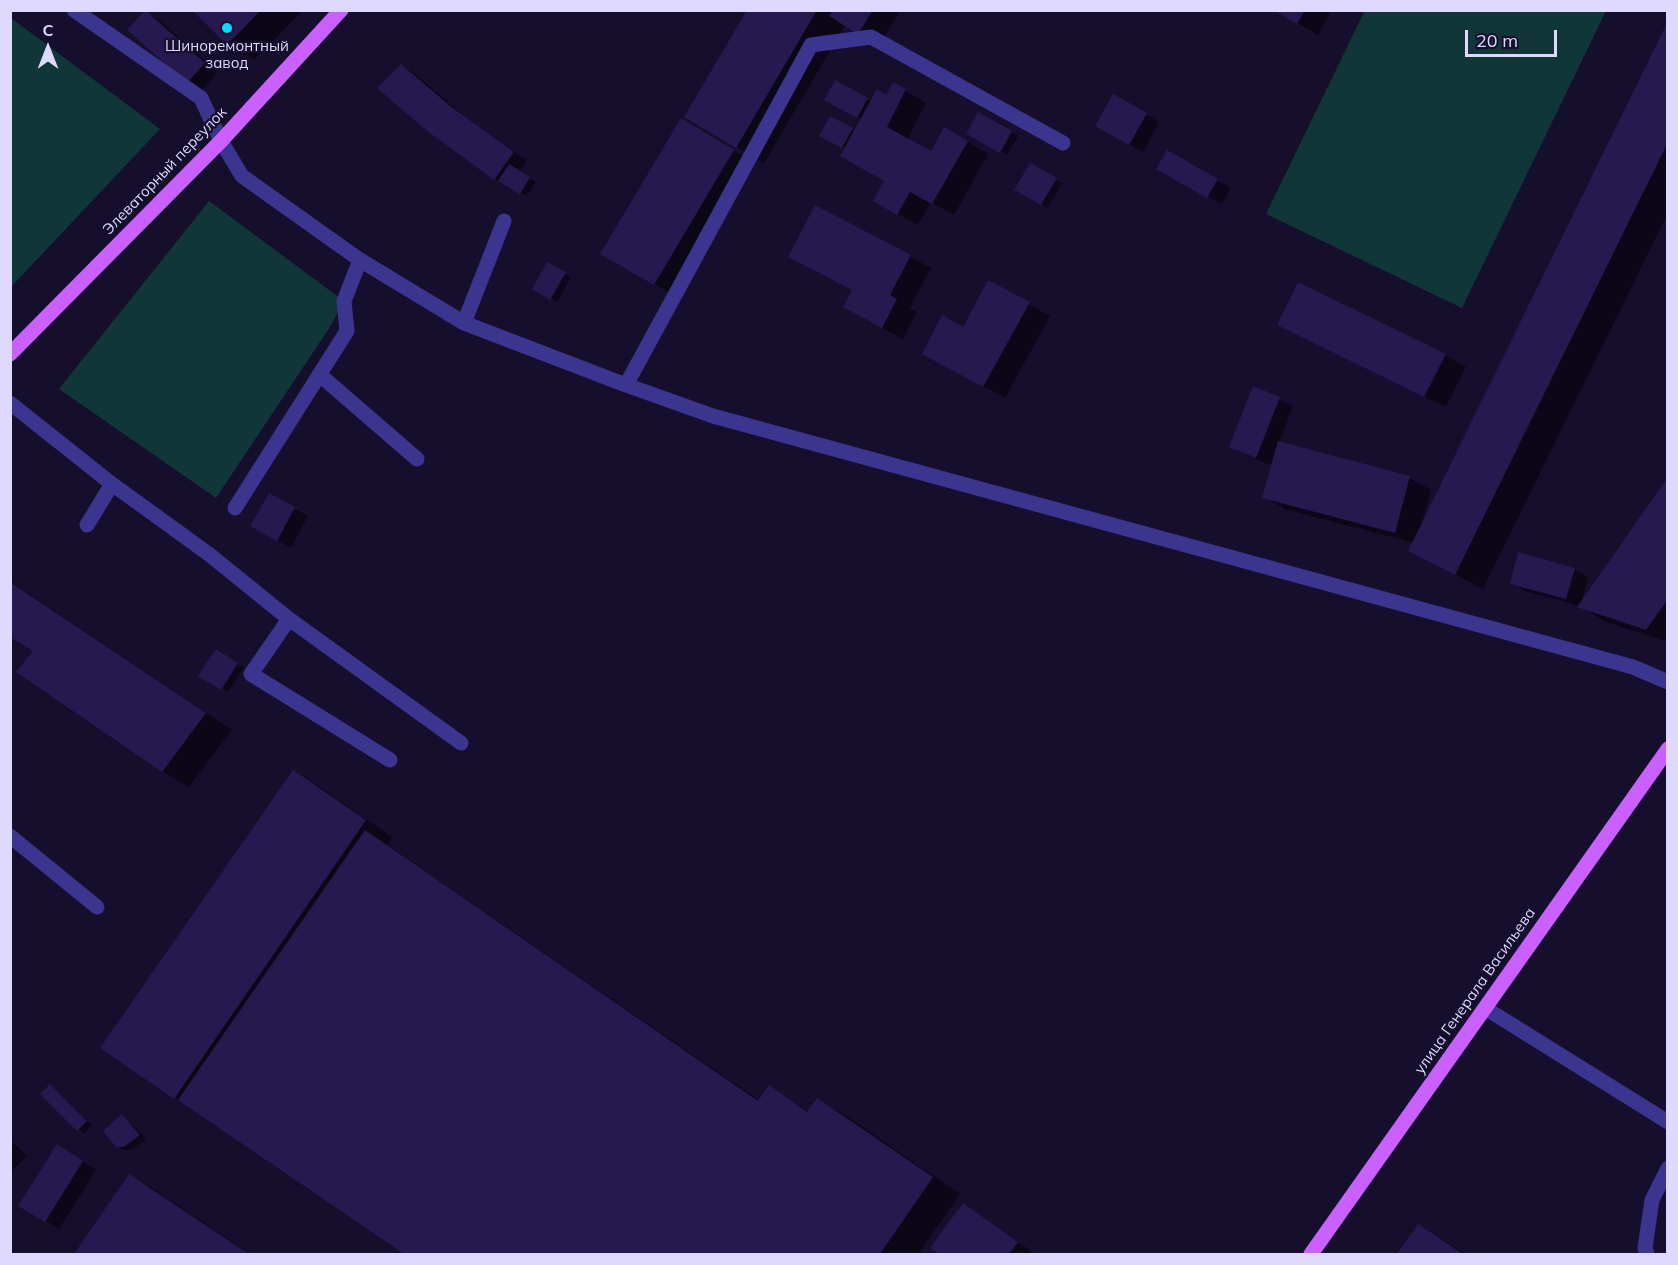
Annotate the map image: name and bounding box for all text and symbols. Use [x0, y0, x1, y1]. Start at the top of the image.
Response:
north arrow [18, 18, 78, 78]
scale bar [1468, 18, 1560, 56]
text: С [43, 20, 53, 40]
marker: Шиноремонтный завод [220, 21, 234, 35]
text: 20 m [1476, 29, 1518, 52]
place label: Шиноремонтный завод [165, 37, 289, 72]
street label: Элеваторный переулок [99, 103, 231, 239]
street label: улица Генерала Васильева [1411, 904, 1539, 1078]

